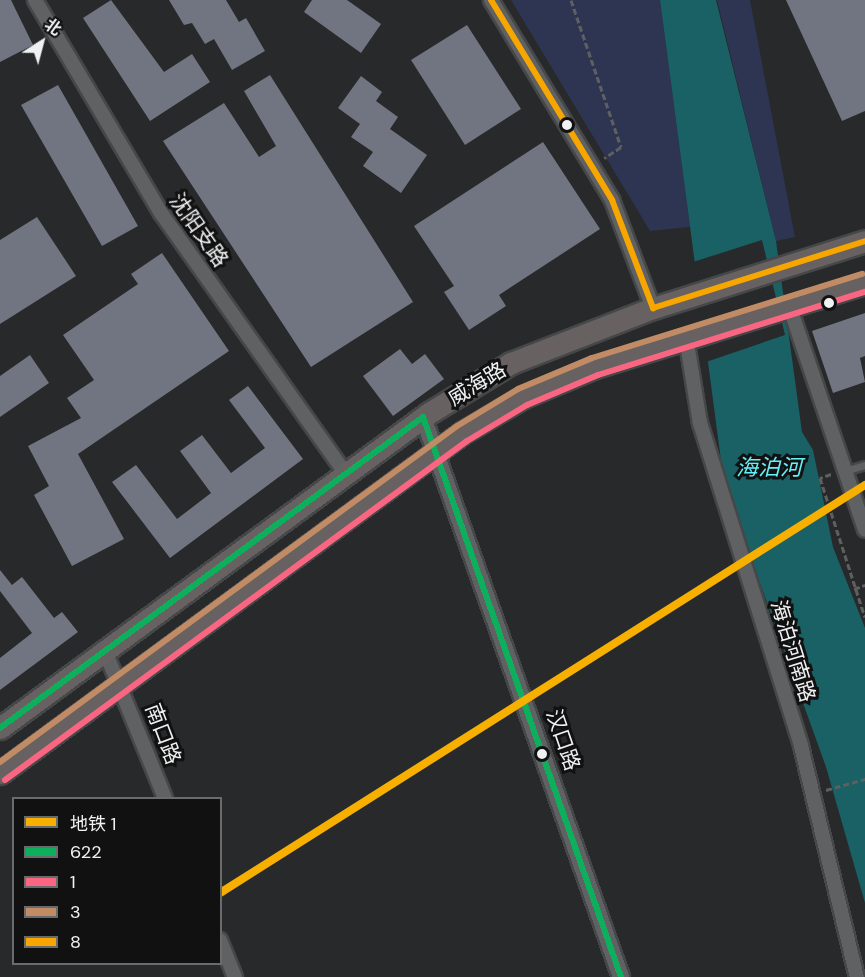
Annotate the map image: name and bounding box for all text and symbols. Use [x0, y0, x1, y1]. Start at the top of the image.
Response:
north arrow [12, 12, 72, 72]
text: 北 [40, 14, 66, 40]
unlabelled marker [561, 119, 573, 131]
street label: 沈阳支路 [165, 188, 233, 272]
unlabelled marker [823, 297, 835, 309]
street label: 威海路 [444, 357, 510, 411]
water label: 海泊河 [736, 455, 802, 481]
street label: 海泊河南路 [766, 597, 820, 705]
street label: 南口路 [140, 700, 186, 768]
street label: 汉口路 [541, 706, 585, 774]
unlabelled marker [536, 748, 548, 760]
legend [12, 797, 222, 965]
text: 地铁 1 [70, 812, 116, 836]
text: 622 [70, 840, 102, 864]
text: 1 [70, 870, 76, 894]
text: 3 [70, 900, 81, 924]
text: 8 [70, 930, 81, 954]

